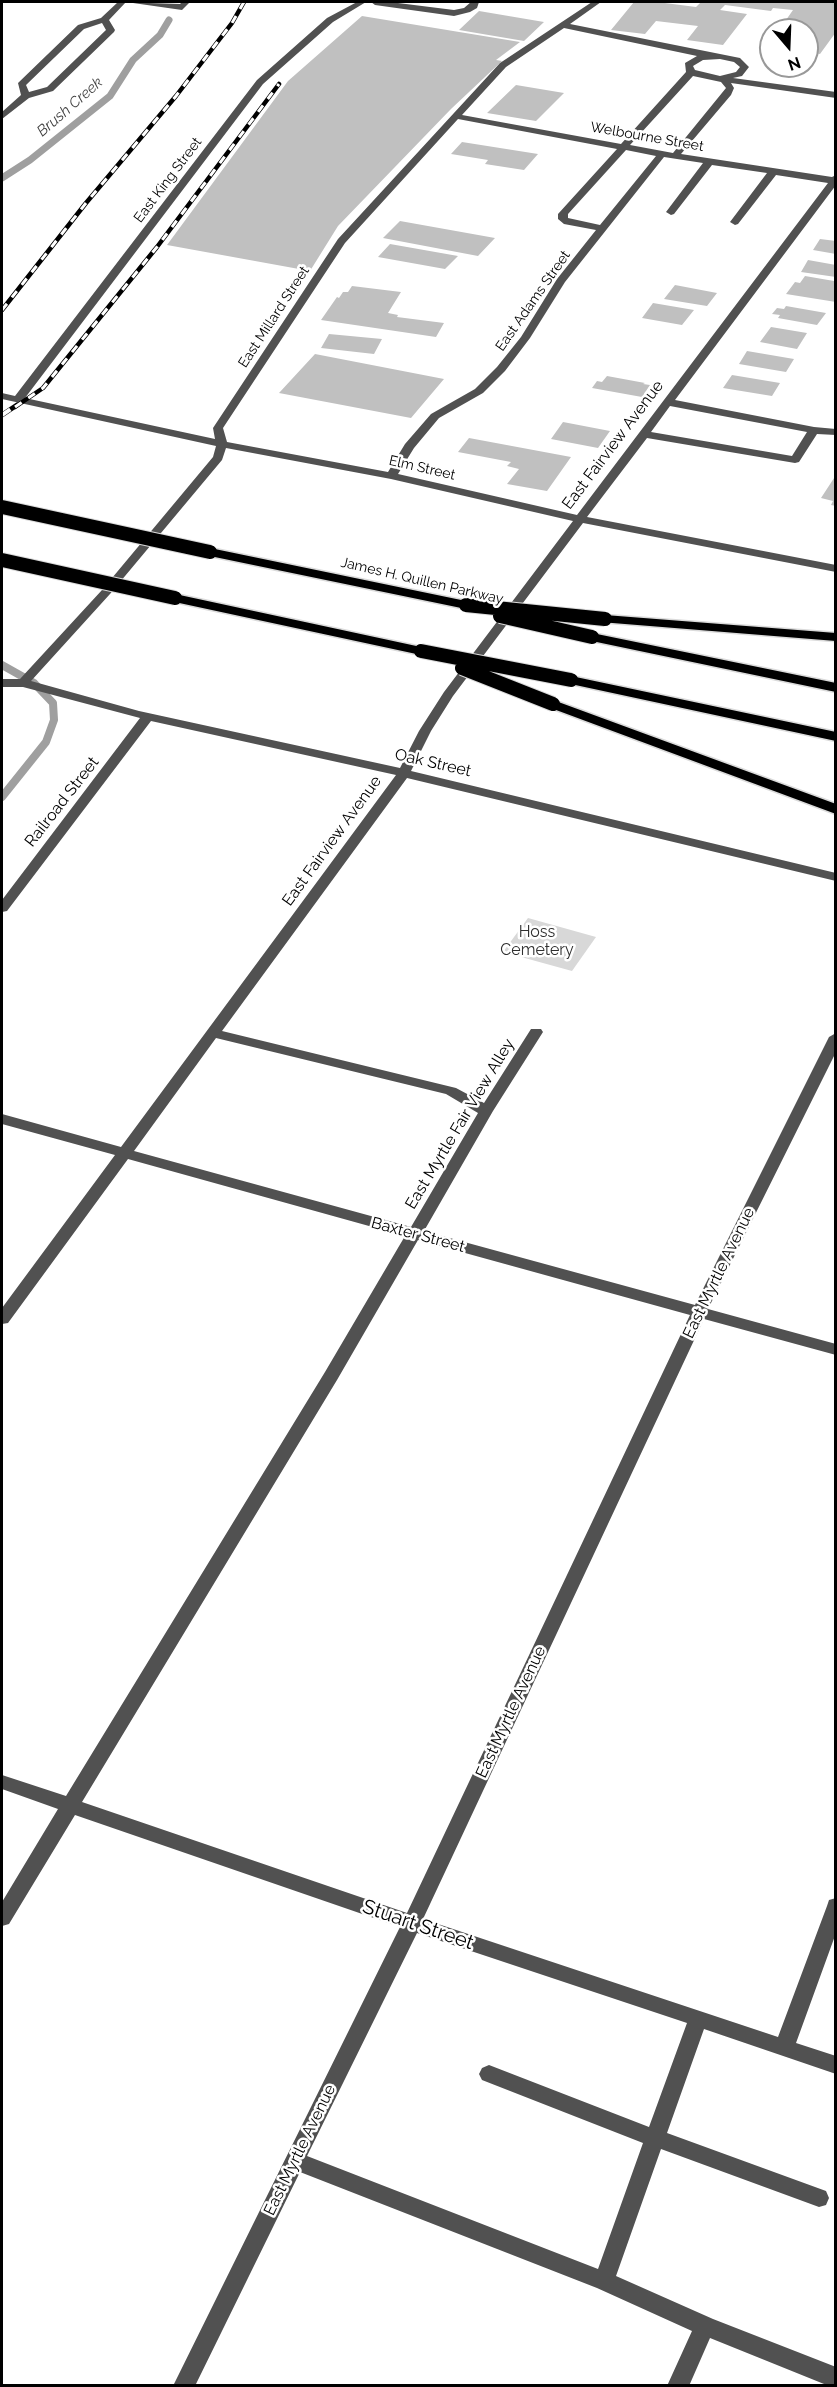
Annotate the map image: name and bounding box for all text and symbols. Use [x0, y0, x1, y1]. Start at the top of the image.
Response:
north arrow [759, 18, 819, 78]
text: N [786, 53, 803, 75]
water label: Brush Creek [33, 74, 107, 140]
street label: Welbourne Street [589, 119, 705, 155]
street label: East King Street [130, 134, 206, 226]
street label: East Adams Street [492, 248, 574, 354]
street label: East Millard Street [235, 263, 313, 371]
street label: East Fairview Avenue [558, 377, 668, 513]
street label: Elm Street [387, 452, 457, 484]
street label: James H. Quillen Parkway [339, 554, 505, 608]
street label: Oak Street [393, 745, 473, 781]
street label: Railroad Street [21, 753, 103, 851]
street label: East Fairview Avenue [278, 772, 386, 910]
park label: Hoss Cemetery [500, 922, 574, 960]
street label: East Myrtle Fair View Alley [401, 1035, 519, 1213]
street label: East Myrtle Avenue [679, 1204, 759, 1342]
street label: Baxter Street [369, 1213, 467, 1257]
street label: East Myrtle Avenue [472, 1643, 550, 1781]
street label: Stuart Street [359, 1895, 477, 1955]
street label: East Myrtle Avenue [260, 2081, 340, 2219]

